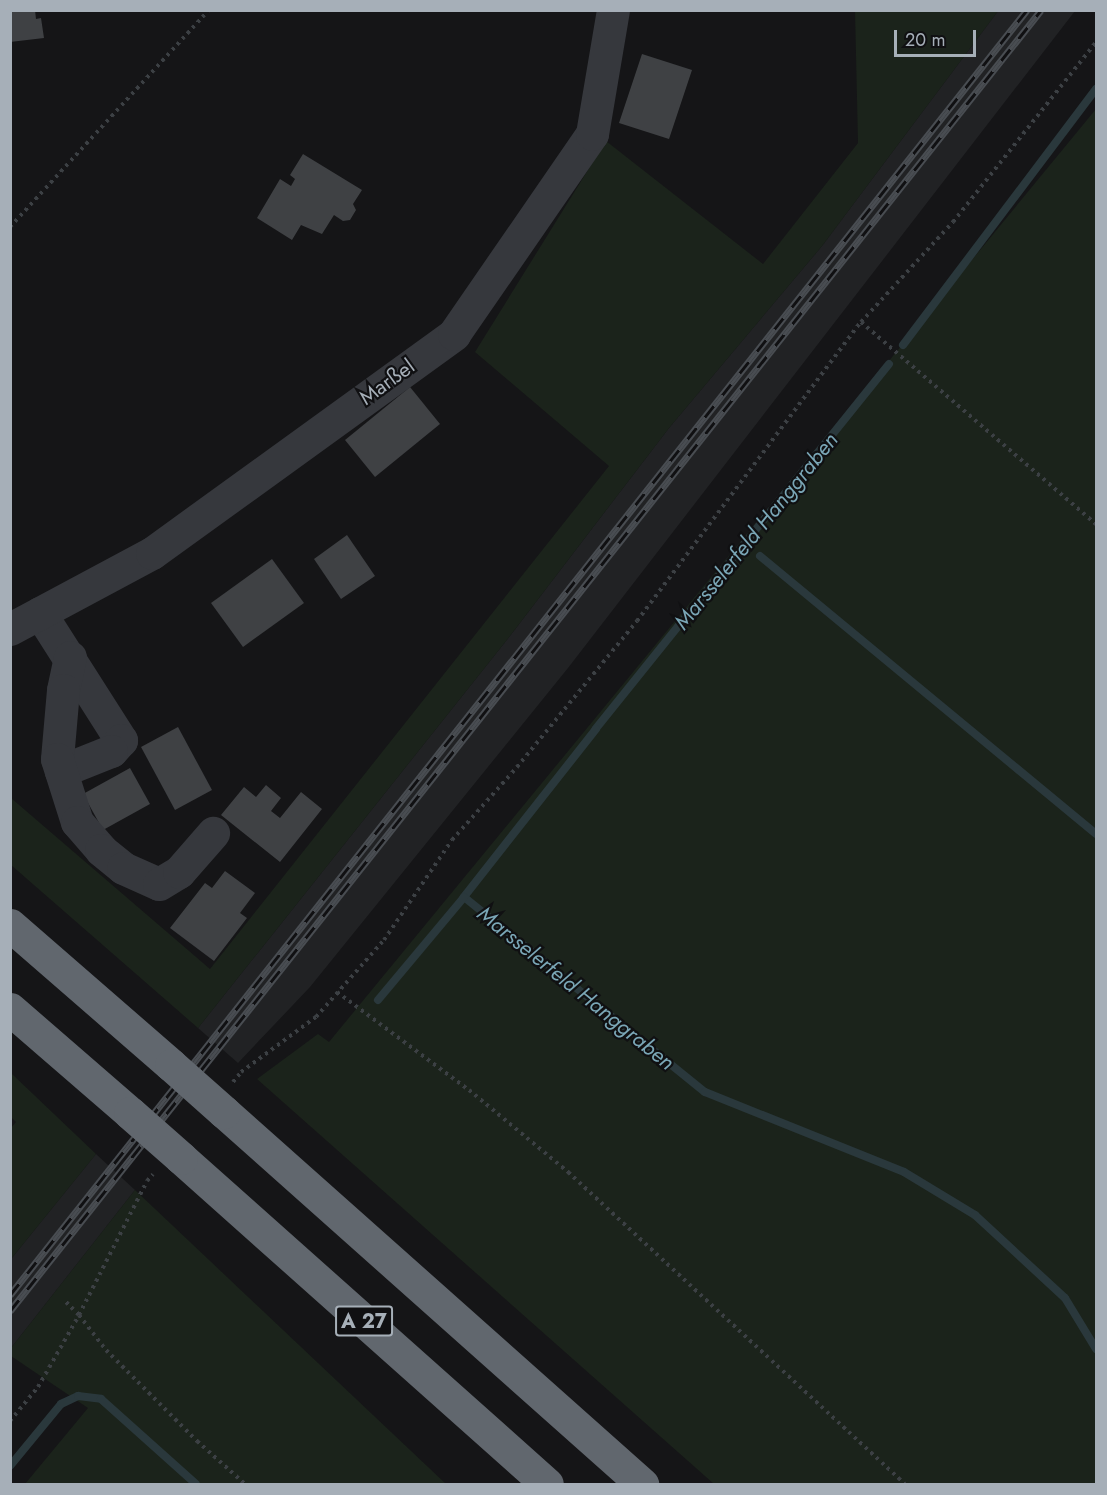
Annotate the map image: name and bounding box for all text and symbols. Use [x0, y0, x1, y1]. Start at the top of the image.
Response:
scale bar [897, 18, 980, 56]
text: 20 m [905, 27, 945, 53]
street label: Marßel [355, 354, 419, 410]
water label: Marsselerfeld Hanggraben [668, 427, 844, 635]
water label: Marsselerfeld Hanggraben [472, 900, 680, 1076]
road number: A 27 [334, 1304, 394, 1338]

